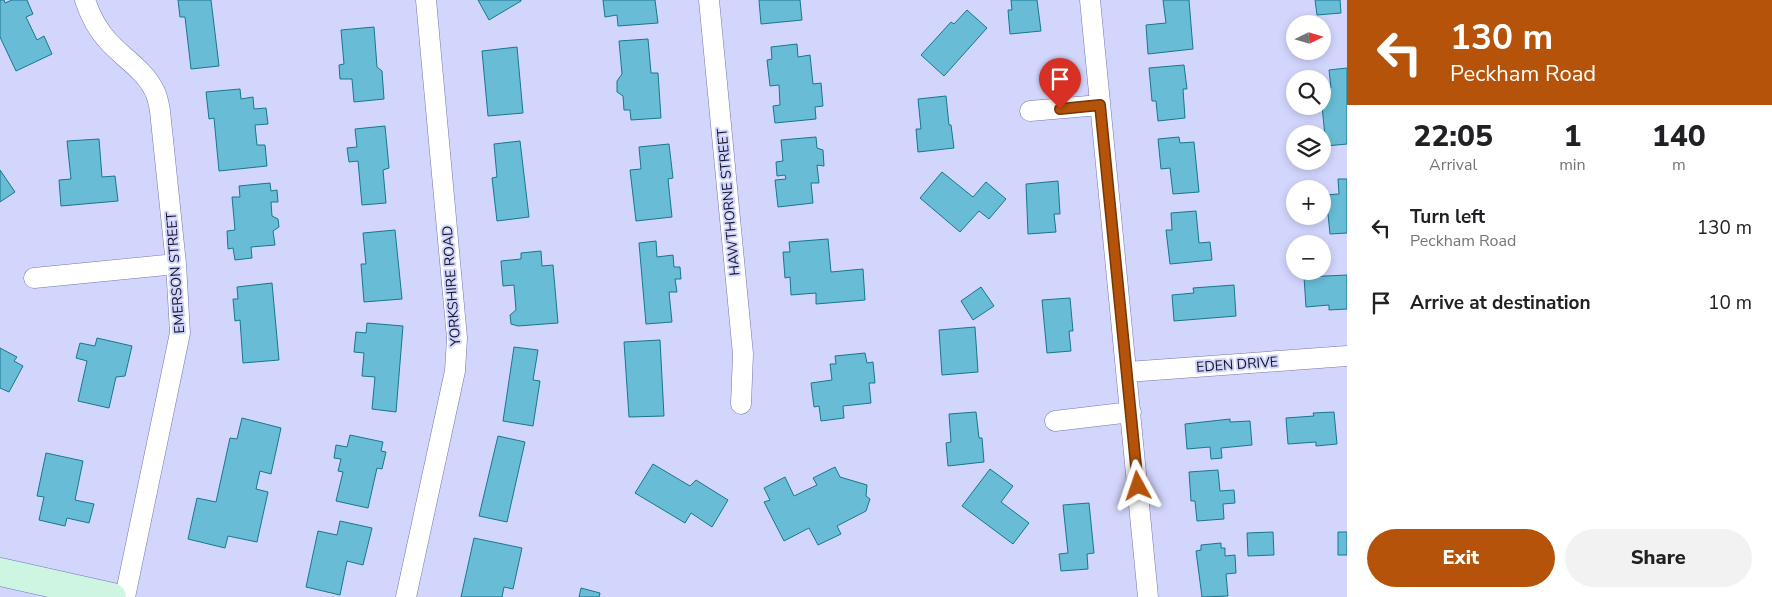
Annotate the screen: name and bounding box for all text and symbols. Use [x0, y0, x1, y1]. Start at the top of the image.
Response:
text: 130 m [1450, 14, 1553, 61]
north arrow [1286, 15, 1331, 60]
map controls [1286, 15, 1331, 280]
icon: left [1367, 20, 1432, 85]
pin [1039, 58, 1081, 109]
text: Peckham Road [1450, 59, 1596, 89]
icon: arrive [1046, 65, 1074, 93]
button: search [1286, 70, 1331, 115]
text: 22:05 [1413, 116, 1493, 157]
text: 1 [1563, 116, 1581, 157]
text: 140 [1652, 116, 1706, 157]
button: layers [1286, 125, 1331, 170]
street label: HAWTHORNE STREET [713, 127, 744, 276]
text: Arrival [1429, 154, 1477, 176]
text: min [1559, 154, 1586, 176]
text: m [1672, 154, 1686, 176]
button: + [1286, 180, 1331, 225]
text: Turn left [1410, 204, 1485, 230]
street label: EMERSON STREET [162, 211, 189, 334]
icon: left [1367, 214, 1395, 242]
text: 130 m [1697, 215, 1752, 241]
street label: YORKSHIRE ROAD [438, 225, 465, 348]
text: Peckham Road [1410, 230, 1516, 252]
button: − [1286, 235, 1331, 280]
icon: arrive [1367, 289, 1395, 317]
text: Arrive at destination [1410, 290, 1591, 316]
text: 10 m [1708, 290, 1752, 316]
street label: EDEN DRIVE [1196, 352, 1279, 377]
position arrow [1111, 459, 1163, 511]
button: Exit [1367, 529, 1555, 587]
button: Share [1565, 529, 1752, 587]

